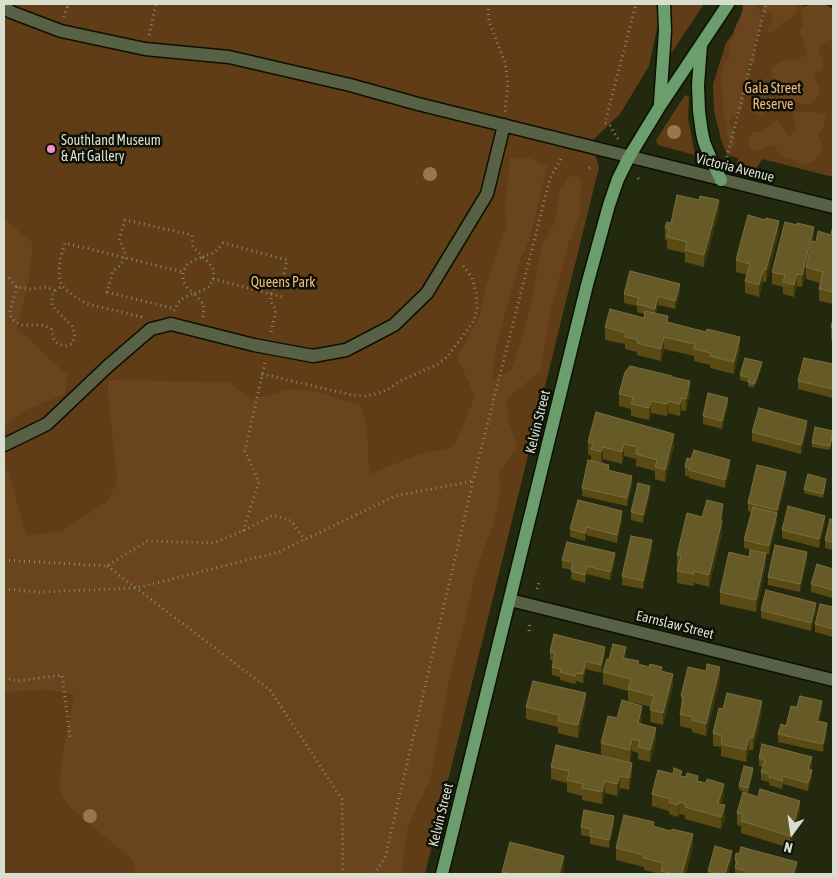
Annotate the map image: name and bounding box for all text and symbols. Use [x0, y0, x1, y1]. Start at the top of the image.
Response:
park label: Gala Street Reserve [745, 81, 801, 114]
place label: Southland Museum & Art Gallery [61, 133, 161, 166]
marker: Southland Museum & Art Gallery [45, 143, 57, 155]
street label: Victoria Avenue [694, 150, 776, 186]
park label: Queens Park [251, 275, 315, 291]
street label: Kelvin Street [522, 388, 554, 456]
street label: Earnslaw Street [634, 607, 716, 643]
street label: Kelvin Street [425, 781, 457, 849]
north arrow [767, 808, 817, 858]
text: N [782, 839, 794, 856]

